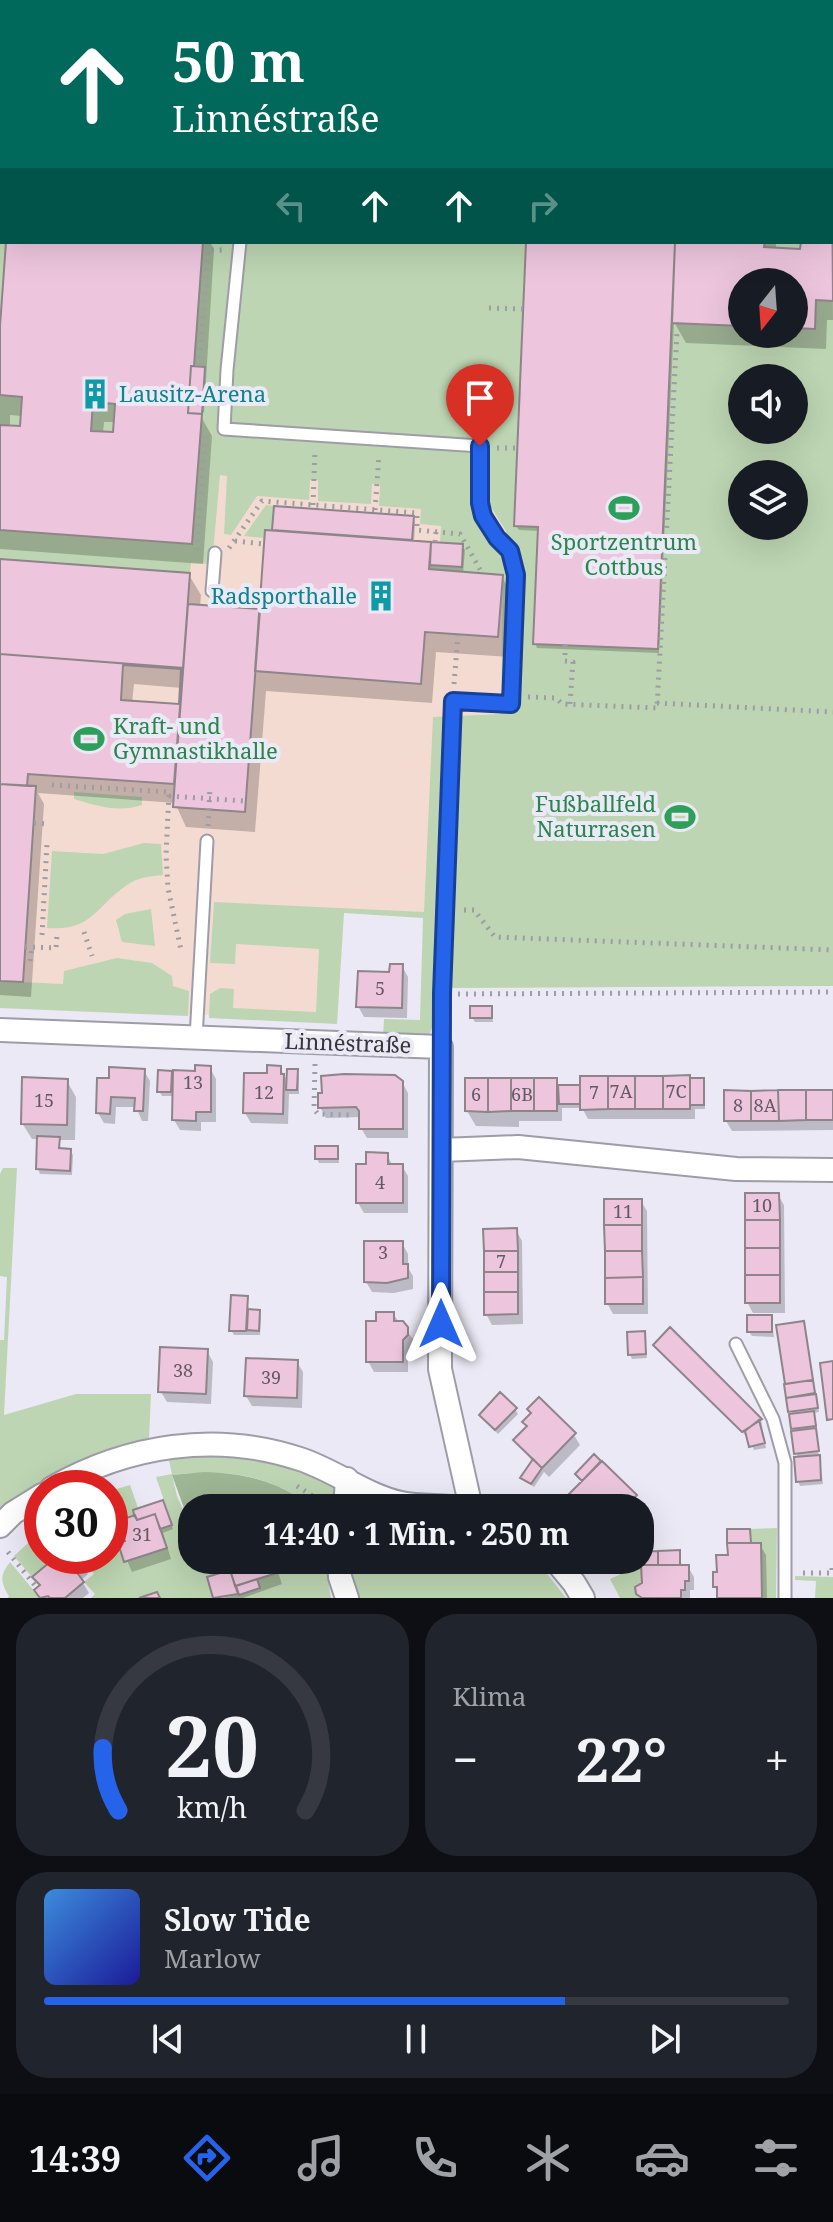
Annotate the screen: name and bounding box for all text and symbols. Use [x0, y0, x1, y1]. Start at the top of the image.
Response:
text: 50 m [172, 22, 305, 98]
icon: ahead [40, 32, 144, 136]
text: Linnéstraße [172, 94, 380, 143]
icon: left [269, 184, 313, 228]
icon: ahead [353, 184, 397, 228]
icon: ahead [437, 184, 481, 228]
icon: right [521, 184, 565, 228]
north arrow [728, 268, 808, 348]
map controls [728, 268, 808, 540]
pin [446, 364, 514, 446]
button: sound [728, 364, 808, 444]
icon: arrive [458, 376, 502, 420]
building icon: Lausitz-Arena [78, 377, 112, 411]
place label: Lausitz-Arena [119, 378, 266, 408]
button: layers [728, 460, 808, 540]
sports icon: Sportzentrum Cottbus [607, 491, 641, 525]
place label: Sportzentrum Cottbus [551, 526, 697, 581]
building icon: Radsporthalle [364, 579, 398, 613]
place label: Radsporthalle [211, 580, 357, 610]
place label: Kraft- und Gymnastikhalle [113, 710, 278, 765]
sports icon: Kraft- und Gymnastikhalle [72, 722, 106, 756]
place label: Fußballfeld Naturrasen [535, 788, 656, 843]
sports icon: Fußballfeld Naturrasen [663, 800, 697, 834]
house number: 5 [375, 976, 385, 1000]
street label: Linnéstraße [284, 1025, 412, 1059]
house number: 13 [183, 1070, 203, 1094]
house number: 7A [610, 1079, 633, 1103]
house number: 7C [665, 1079, 687, 1103]
house number: 12 [254, 1080, 274, 1104]
house number: 7 [589, 1080, 599, 1104]
house number: 6 [471, 1082, 481, 1106]
house number: 6B [511, 1082, 533, 1106]
house number: 15 [34, 1088, 54, 1112]
house number: 8 [733, 1093, 743, 1117]
house number: 8A [754, 1093, 777, 1117]
house number: 4 [375, 1170, 385, 1194]
house number: 10 [752, 1193, 772, 1217]
house number: 11 [613, 1199, 633, 1223]
house number: 3 [378, 1240, 388, 1264]
house number: 7 [496, 1249, 506, 1273]
position arrow [399, 1282, 483, 1366]
house number: 38 [173, 1358, 193, 1382]
house number: 39 [261, 1365, 281, 1389]
speed limit sign: 30 [24, 1470, 128, 1574]
text: 14:40 · 1 Min. · 250 m [263, 1513, 569, 1554]
house number: 31 [132, 1522, 152, 1546]
text: Klima [453, 1678, 526, 1714]
text: 20 [165, 1688, 259, 1801]
text: 22° [575, 1718, 667, 1800]
text: − [453, 1729, 478, 1789]
text: + [764, 1729, 789, 1789]
text: km/h [177, 1787, 247, 1826]
text: Slow Tide [164, 1899, 311, 1940]
text: Marlow [164, 1940, 261, 1976]
icon: previous [146, 2017, 190, 2061]
icon: pause [394, 2017, 438, 2061]
icon: next [643, 2017, 687, 2061]
icon: directions [179, 2130, 235, 2186]
icon: music [293, 2130, 349, 2186]
icon: phone [407, 2130, 463, 2186]
icon: climate [520, 2130, 576, 2186]
icon: car [634, 2130, 690, 2186]
icon: filters [748, 2130, 804, 2186]
text: 14:39 [29, 2134, 121, 2183]

